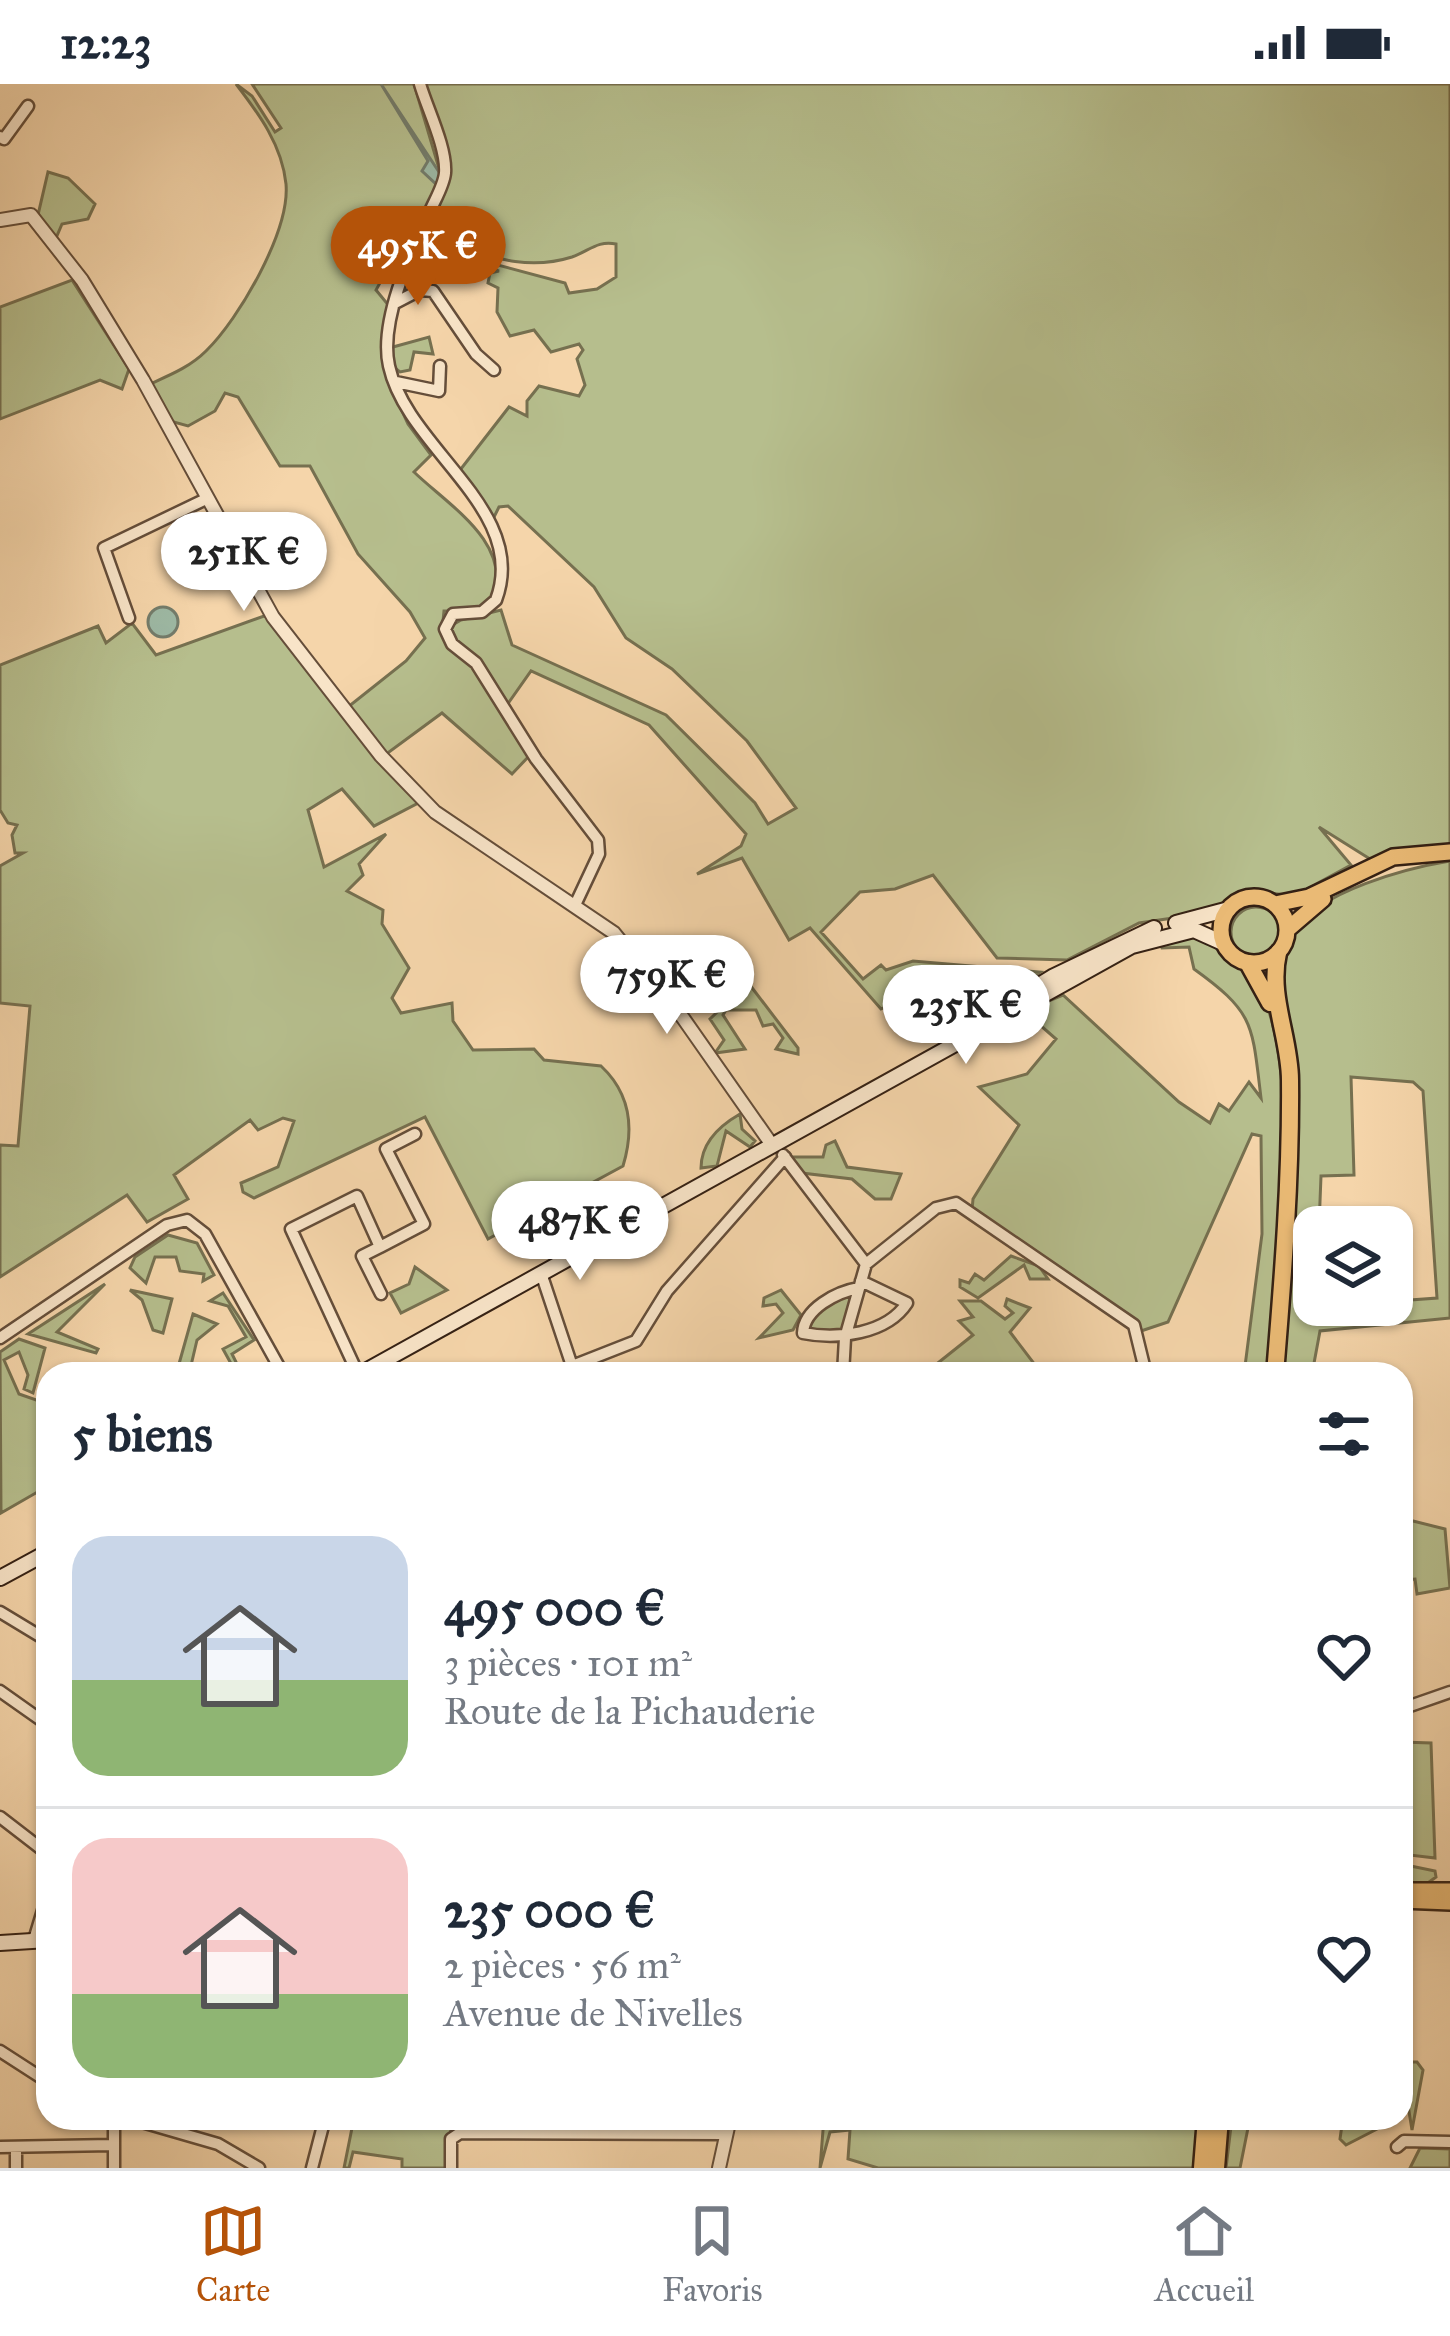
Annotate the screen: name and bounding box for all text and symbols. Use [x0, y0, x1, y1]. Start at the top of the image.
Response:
text: 12:23 [60, 15, 152, 70]
pin: 495K € [320, 206, 516, 308]
text: 495K € [358, 221, 478, 269]
pin: 251K € [146, 512, 342, 614]
text: 251K € [188, 527, 300, 575]
pin: 759K € [569, 935, 765, 1037]
text: 759K € [607, 950, 727, 998]
pin: 235K € [868, 965, 1064, 1067]
text: 235K € [910, 980, 1022, 1028]
pin: 487K € [482, 1181, 678, 1283]
text: 487K € [519, 1196, 642, 1244]
map controls [1293, 1206, 1413, 1326]
button: layers [1293, 1206, 1413, 1326]
icon: filters [1311, 1401, 1377, 1467]
text: 5 biens [72, 1403, 213, 1465]
text: 495 000 € [444, 1577, 665, 1639]
icon: home [168, 1584, 312, 1728]
icon: heart [1311, 1623, 1377, 1689]
text: 3 pièces · 101 m² [444, 1639, 692, 1687]
text: Route de la Pichauderie [444, 1687, 815, 1735]
text: 235 000 € [444, 1879, 655, 1941]
icon: home [168, 1886, 312, 2030]
icon: heart [1311, 1925, 1377, 1991]
text: 2 pièces · 56 m² [444, 1941, 681, 1989]
text: Avenue de Nivelles [444, 1989, 743, 2037]
tab: Carte [196, 2198, 270, 2310]
tab: Favoris [662, 2198, 763, 2310]
tab: Accueil [1155, 2198, 1254, 2310]

